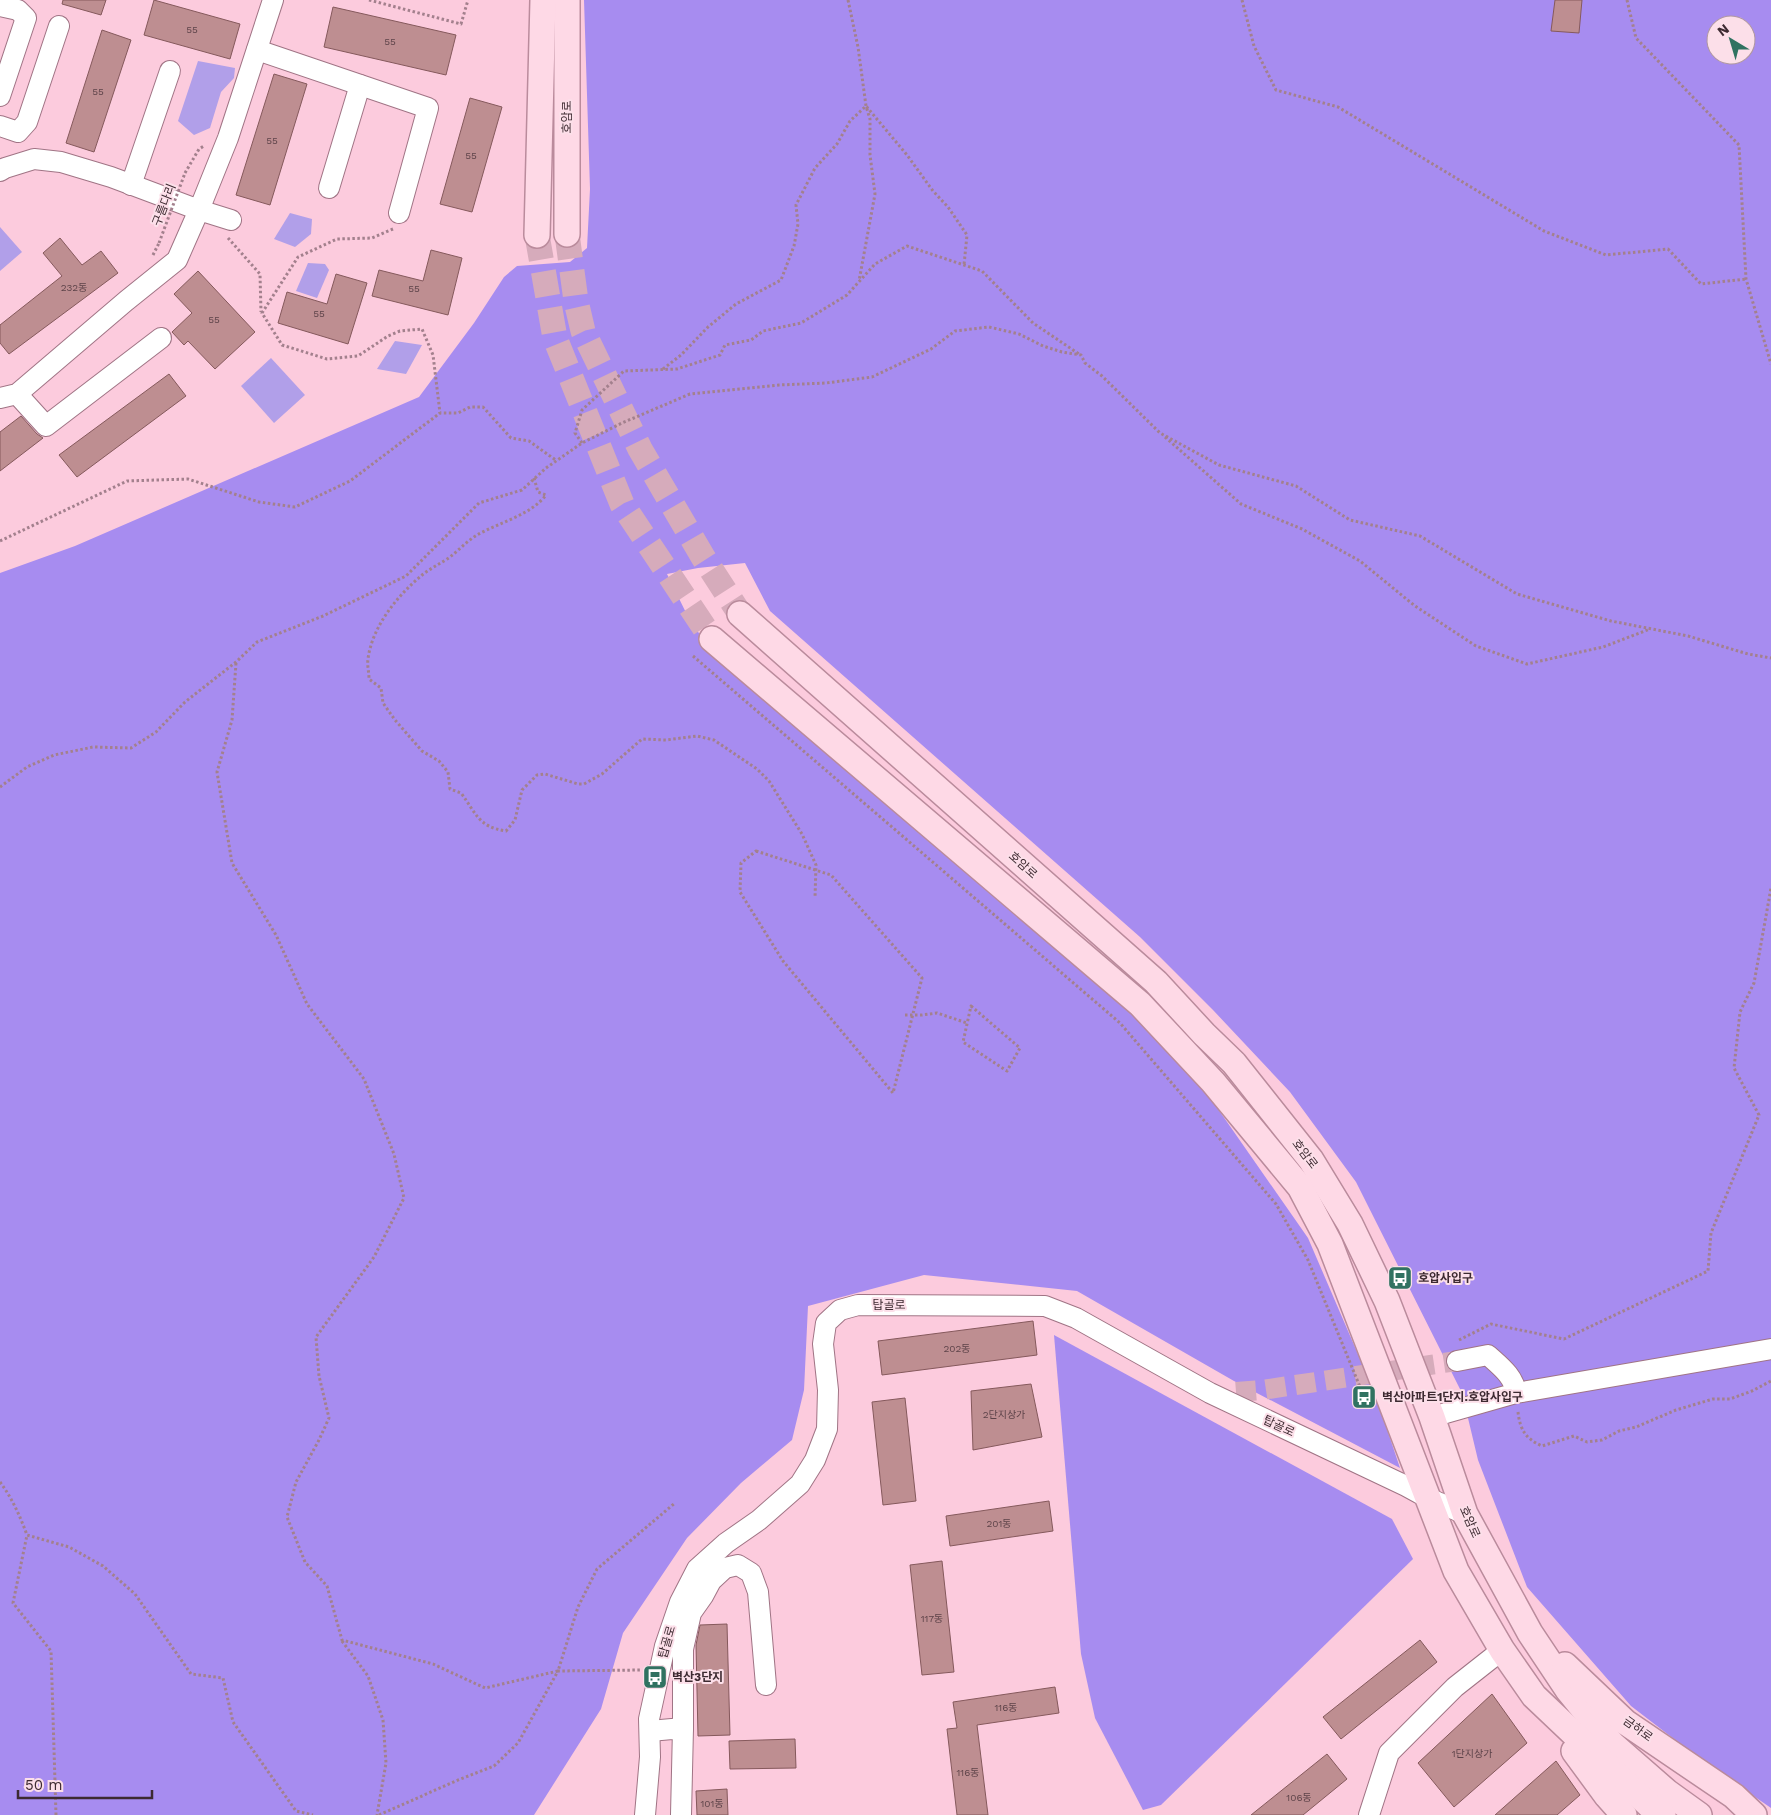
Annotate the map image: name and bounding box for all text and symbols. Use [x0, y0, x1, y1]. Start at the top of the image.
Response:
north arrow [1706, 15, 1756, 65]
text: N [1714, 20, 1732, 39]
house number: 55 [186, 24, 198, 35]
house number: 55 [384, 36, 396, 47]
house number: 55 [92, 86, 104, 97]
street label: 호암로 [560, 100, 574, 134]
house number: 55 [266, 135, 278, 146]
house number: 55 [465, 150, 477, 161]
street label: 구름다리 [150, 182, 178, 228]
house number: 232동 [61, 282, 87, 293]
house number: 55 [408, 283, 420, 294]
house number: 55 [313, 308, 325, 319]
house number: 55 [208, 314, 220, 325]
street label: 호암로 [1006, 849, 1040, 881]
street label: 호암로 [1289, 1137, 1321, 1171]
bus stop icon: 호압사입구 [1387, 1265, 1413, 1291]
place label: 호압사입구 [1418, 1271, 1473, 1285]
street label: 탑골로 [872, 1298, 906, 1312]
house number: 202동 [943, 1343, 971, 1354]
bus stop icon: 벽산아파트1단지.호압사입구 [1351, 1384, 1377, 1410]
place label: 벽산아파트1단지.호압사입구 [1382, 1390, 1523, 1404]
house number: 2단지상가 [983, 1409, 1025, 1420]
street label: 탑골로 [1261, 1413, 1297, 1439]
street label: 호암로 [1457, 1504, 1483, 1540]
house number: 201동 [986, 1518, 1012, 1529]
house number: 117동 [921, 1613, 943, 1624]
street label: 탑골로 [656, 1624, 678, 1660]
bus stop icon: 벽산3단지 [642, 1664, 668, 1690]
place label: 벽산3단지 [672, 1670, 723, 1684]
house number: 116동 [994, 1702, 1018, 1713]
street label: 금하로 [1620, 1714, 1656, 1744]
house number: 1단지상가 [1452, 1748, 1492, 1759]
house number: 116동 [956, 1767, 980, 1778]
scale bar [18, 1768, 151, 1800]
text: 50 m [25, 1776, 62, 1794]
house number: 106동 [1286, 1792, 1312, 1803]
house number: 101동 [700, 1798, 724, 1809]

